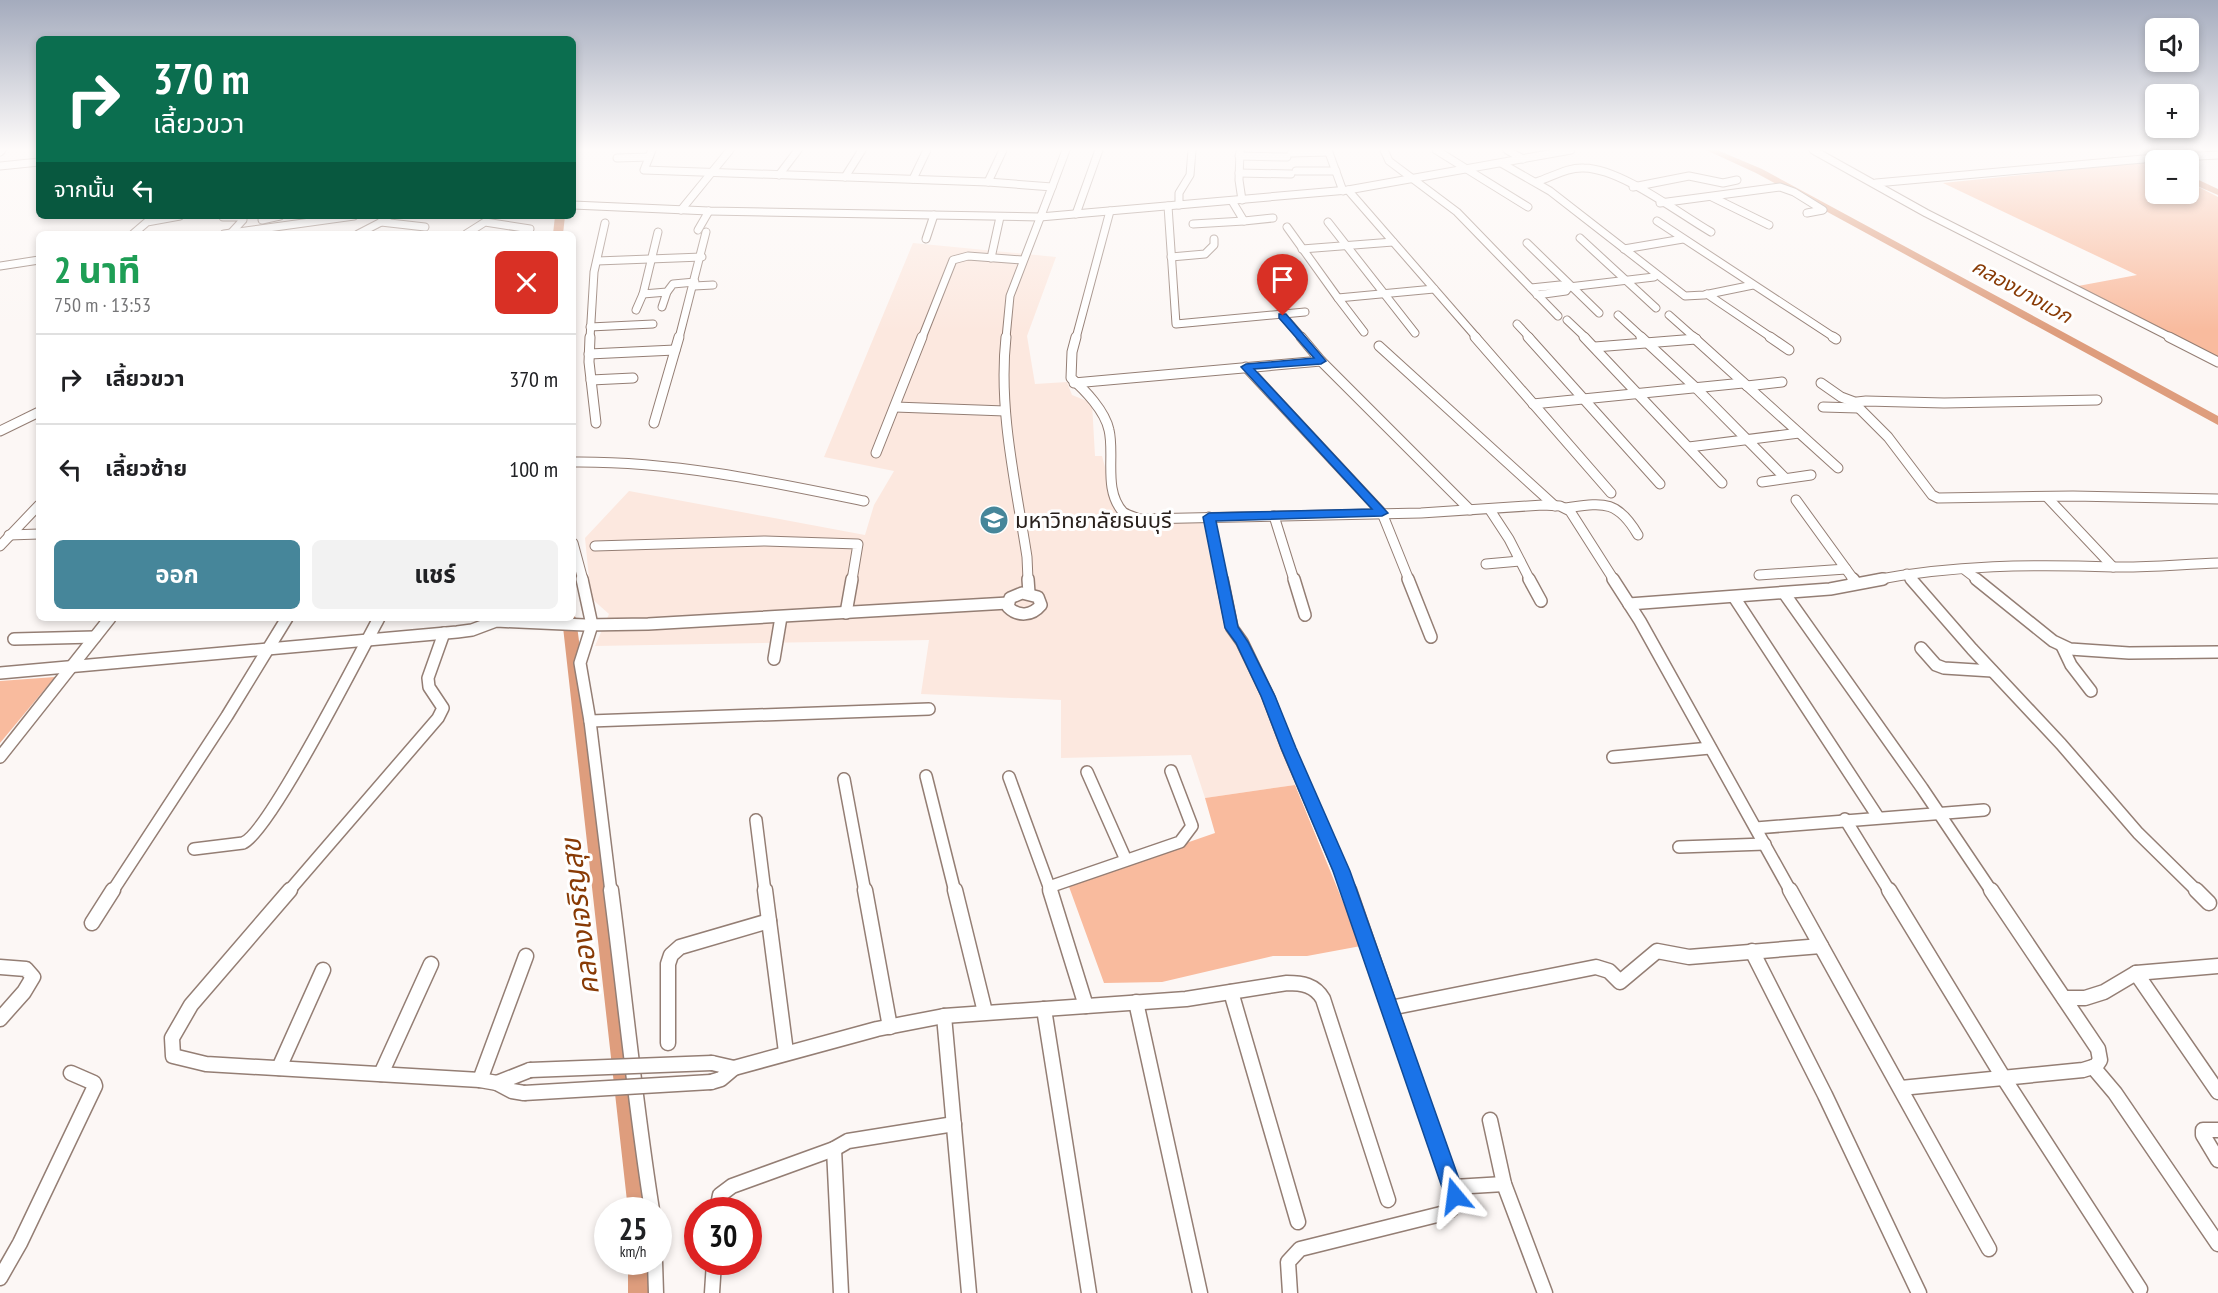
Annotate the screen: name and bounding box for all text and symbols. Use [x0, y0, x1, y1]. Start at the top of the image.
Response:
map controls [2145, 18, 2199, 204]
button: sound [2145, 18, 2199, 72]
text: 370 m [153, 51, 250, 106]
icon: right [54, 60, 132, 138]
button: + [2145, 84, 2199, 138]
text: เลี้ยวขวา [153, 106, 244, 140]
button: − [2145, 150, 2199, 204]
icon: left [127, 174, 160, 207]
text: จากนั้น [54, 175, 115, 203]
text: 2 นาที [54, 246, 141, 293]
button: close [495, 251, 558, 314]
water label: คลองบางแวก [1968, 253, 2077, 329]
pin [1257, 254, 1308, 316]
icon: arrive [1266, 263, 1299, 296]
text: 750 m · 13:53 [54, 292, 151, 318]
icon: right [54, 363, 87, 396]
text: เลี้ยวขวา [105, 364, 185, 392]
text: 370 m [509, 365, 558, 393]
icon: left [54, 453, 87, 486]
text: เลี้ยวซ้าย [105, 454, 187, 482]
text: 100 m [509, 455, 558, 483]
school or university icon: มหาวิทยาลัยธนบุรี [978, 504, 1010, 536]
place label: มหาวิทยาลัยธนบุรี [1015, 506, 1172, 534]
button: ออก [54, 540, 300, 609]
button: แชร์ [312, 540, 558, 609]
water label: คลองเจริญสุข [551, 835, 607, 997]
position arrow [1423, 1164, 1487, 1228]
speed limit sign: 30 [684, 1197, 762, 1275]
text: 25 [619, 1209, 647, 1248]
text: km/h [620, 1242, 646, 1261]

